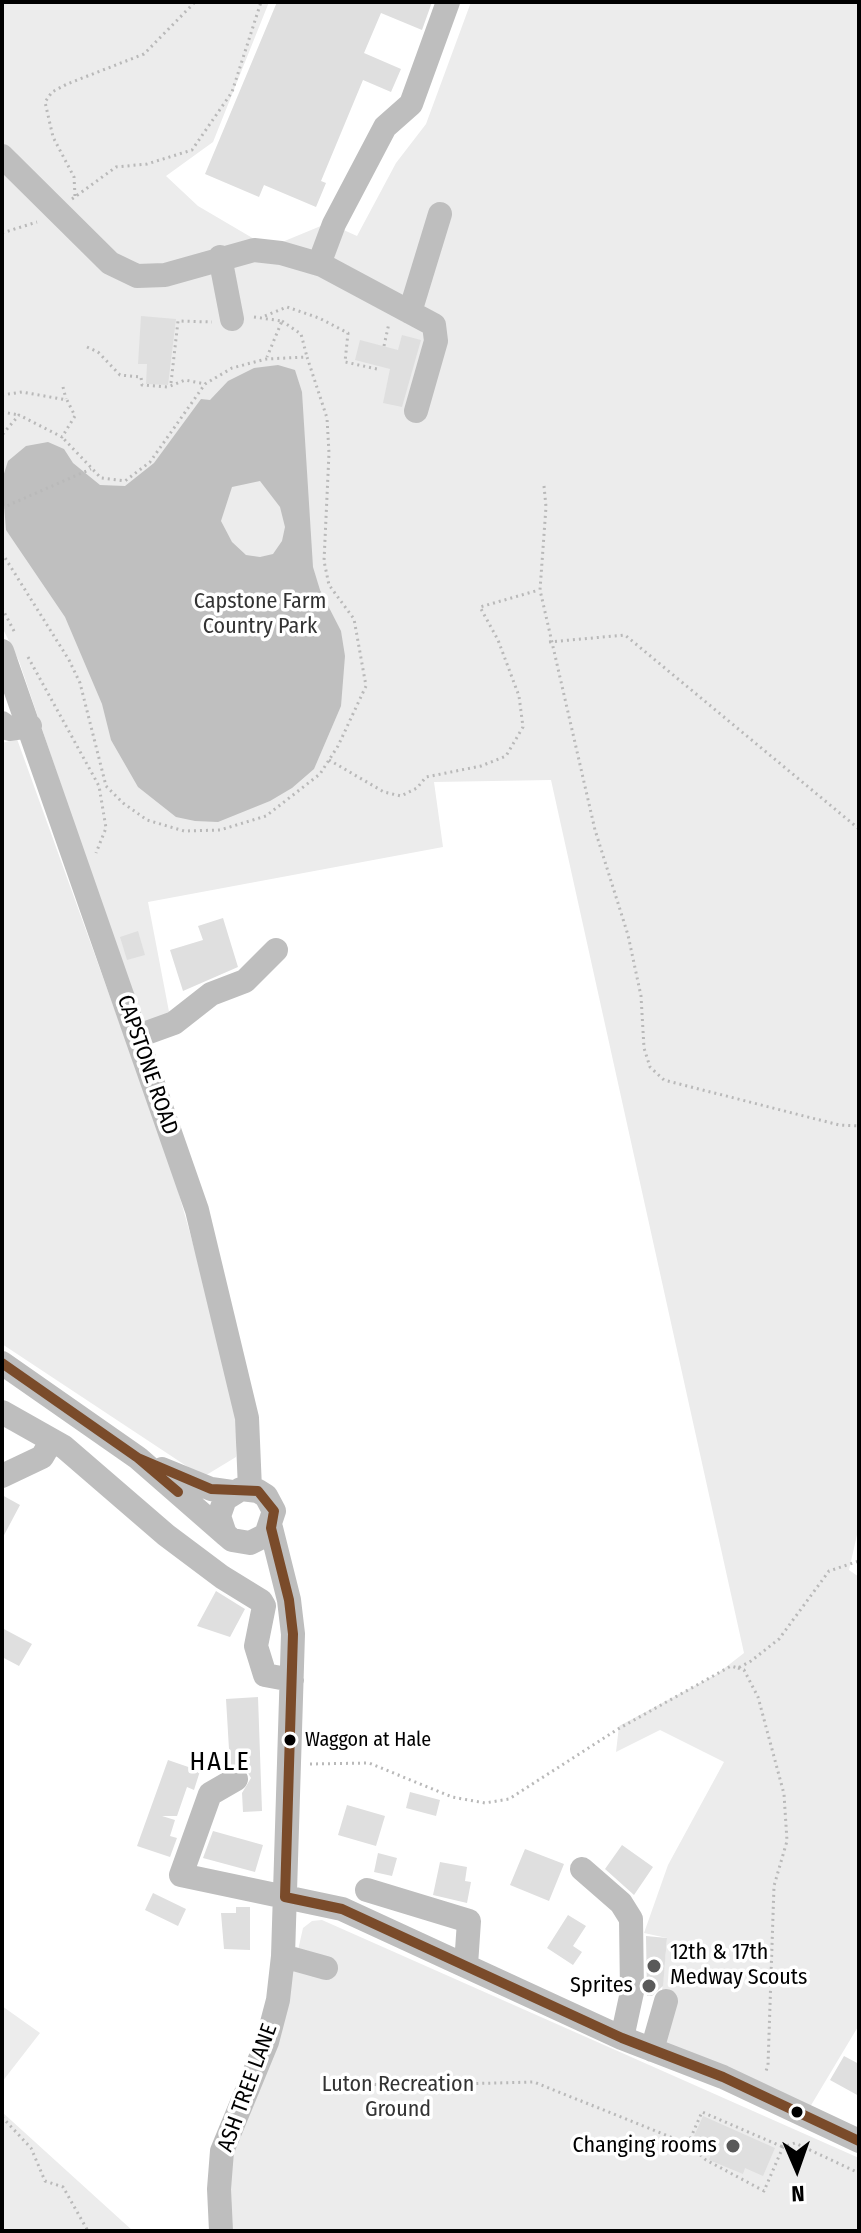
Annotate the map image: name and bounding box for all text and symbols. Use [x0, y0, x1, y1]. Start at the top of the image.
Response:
park label: Capstone Farm Country Park [194, 589, 326, 640]
street label: CAPSTONE ROAD [111, 992, 183, 1138]
place label: Waggon at Hale [305, 1728, 431, 1752]
marker: Waggon at Hale [282, 1732, 298, 1748]
district label: HALE [189, 1747, 251, 1779]
place label: 12th & 17th Medway Scouts [670, 1940, 807, 1992]
marker: 12th & 17th Medway Scouts [645, 1957, 663, 1975]
place label: Sprites [570, 1973, 633, 1999]
marker: Sprites [640, 1977, 658, 1995]
street label: ASH TREE LANE [213, 2021, 283, 2155]
park label: Luton Recreation Ground [322, 2072, 474, 2124]
unlabelled marker [789, 2104, 805, 2120]
north arrow [757, 2129, 837, 2209]
place label: Changing rooms [573, 2133, 717, 2159]
marker: Changing rooms [724, 2137, 742, 2155]
text: N [791, 2180, 805, 2207]

